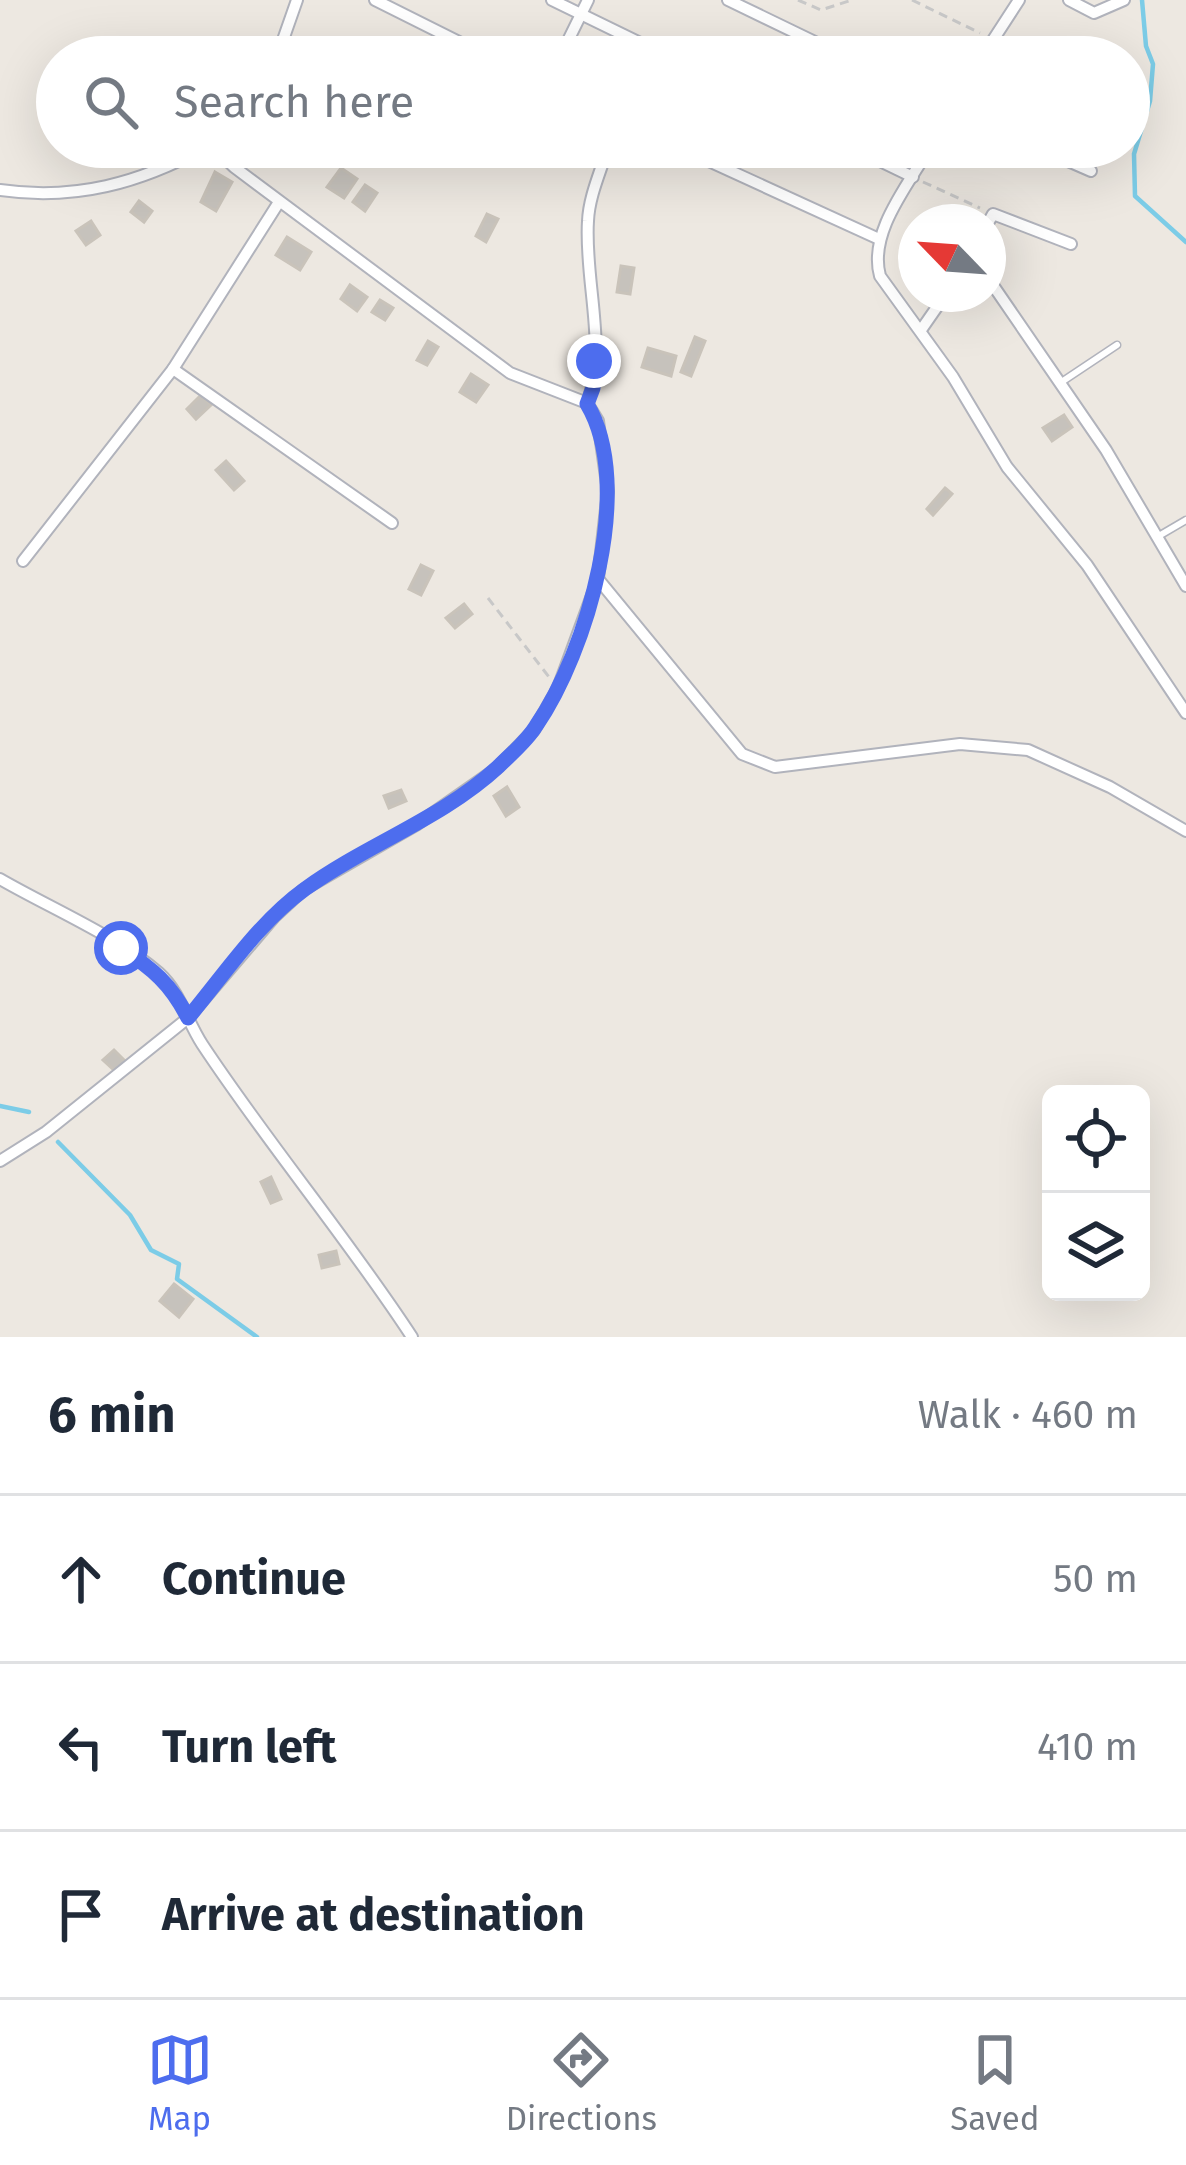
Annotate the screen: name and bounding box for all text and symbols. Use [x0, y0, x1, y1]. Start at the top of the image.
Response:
search box [36, 36, 1150, 168]
icon: search [78, 69, 144, 135]
text: Search here [174, 75, 414, 129]
north arrow [898, 204, 1006, 312]
route end [567, 334, 621, 388]
route start [94, 921, 148, 975]
map controls [1042, 1085, 1150, 1301]
button: locate [1042, 1085, 1150, 1193]
button: layers [1042, 1193, 1150, 1301]
text: 6 min [48, 1384, 176, 1446]
text: Walk · 460 m [918, 1392, 1138, 1438]
icon: ahead [48, 1546, 114, 1612]
text: Continue [162, 1552, 346, 1606]
text: 50 m [1053, 1556, 1138, 1602]
icon: left [48, 1714, 114, 1780]
text: Turn left [162, 1720, 336, 1774]
text: 410 m [1037, 1724, 1138, 1770]
icon: arrive [48, 1882, 114, 1948]
text: Arrive at destination [162, 1888, 585, 1942]
tab: Map [147, 2027, 213, 2139]
tab: Directions [506, 2027, 657, 2139]
tab: Saved [950, 2027, 1039, 2139]

